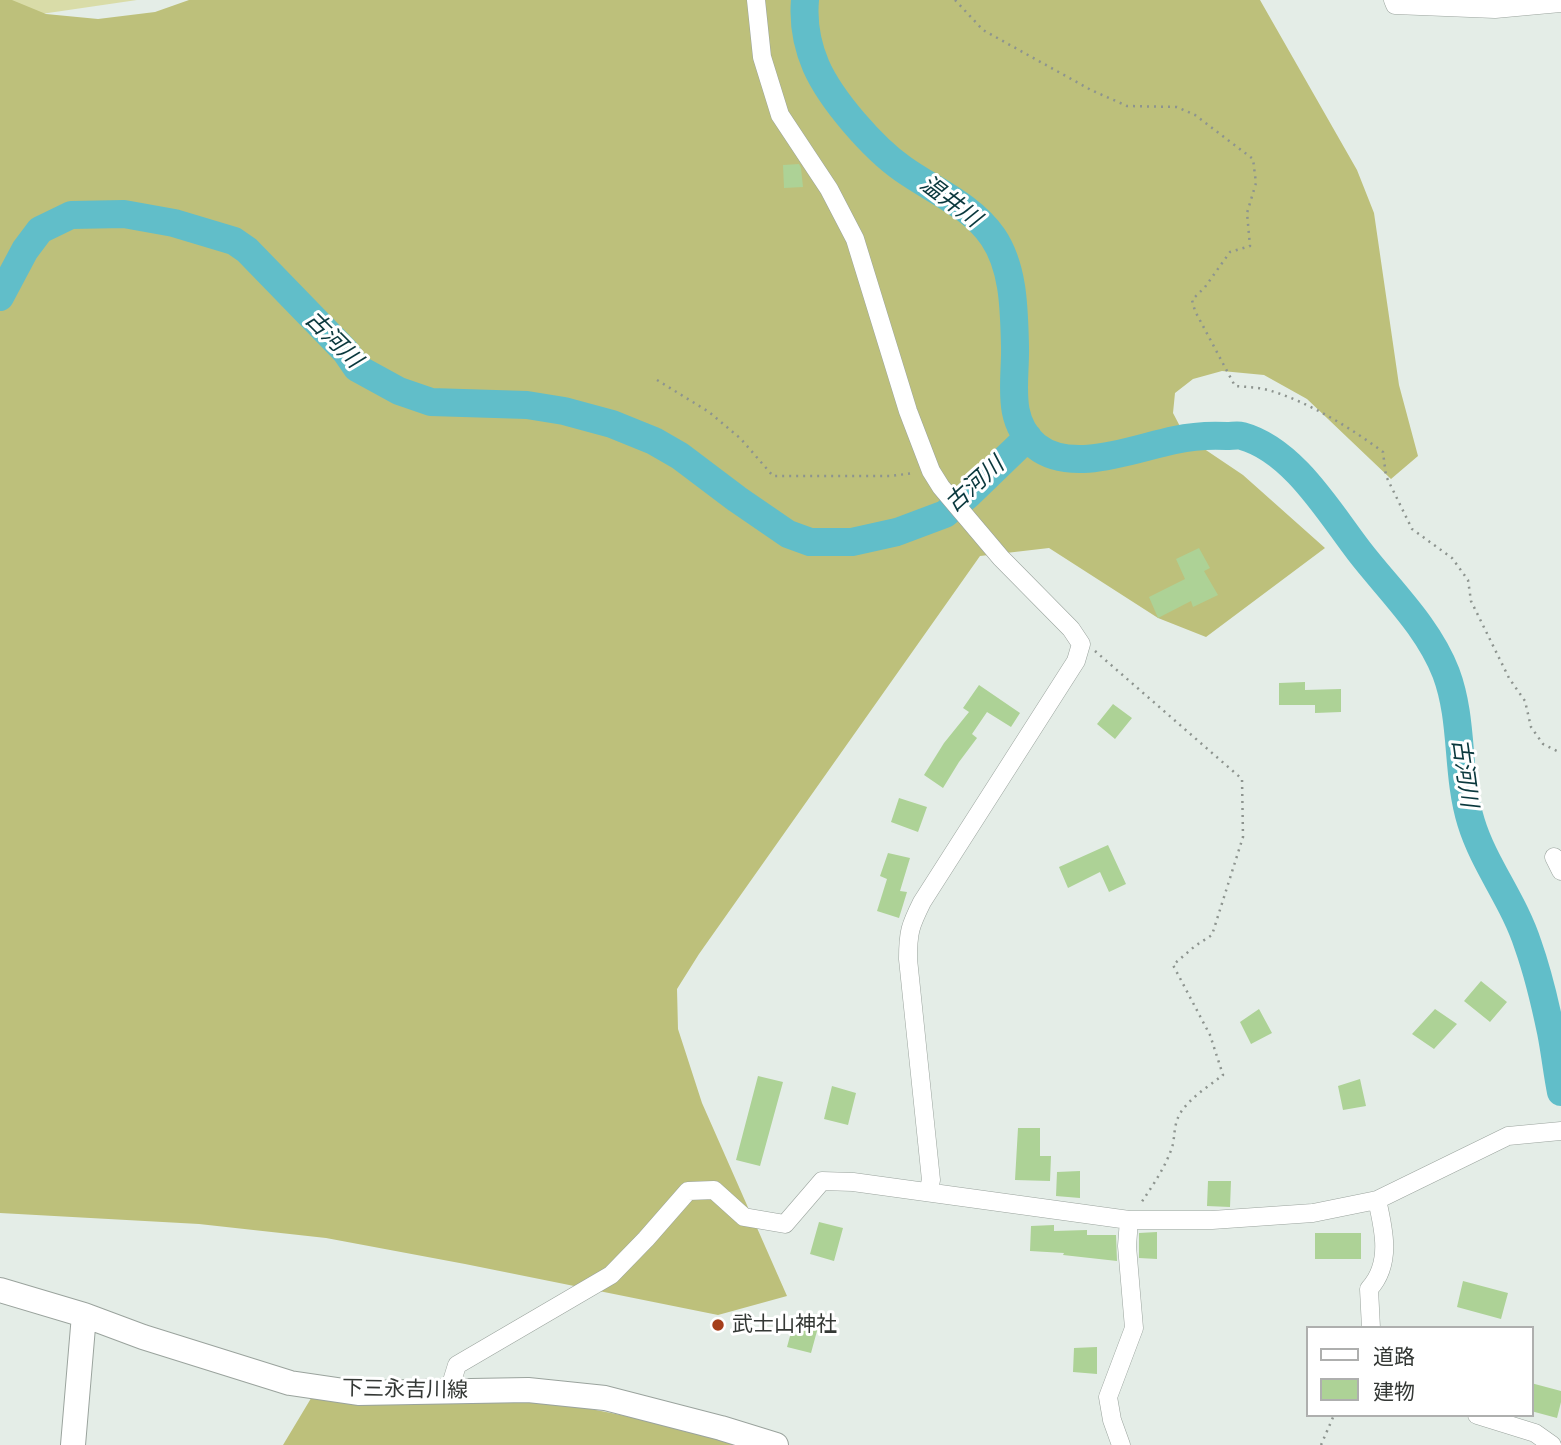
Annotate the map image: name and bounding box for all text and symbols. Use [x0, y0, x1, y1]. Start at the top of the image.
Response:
water label: 温井川 [914, 170, 986, 234]
water label: 古河川 [299, 306, 367, 374]
water label: 古河川 [940, 452, 1010, 518]
water label: 古河川 [1446, 737, 1482, 809]
place label: 武士山神社 [732, 1312, 837, 1338]
marker: 武士山神社 [710, 1317, 726, 1333]
legend [1306, 1326, 1533, 1417]
text: 道路 [1373, 1344, 1415, 1370]
street label: 下三永吉川線 [342, 1376, 468, 1404]
text: 建物 [1373, 1379, 1415, 1405]

